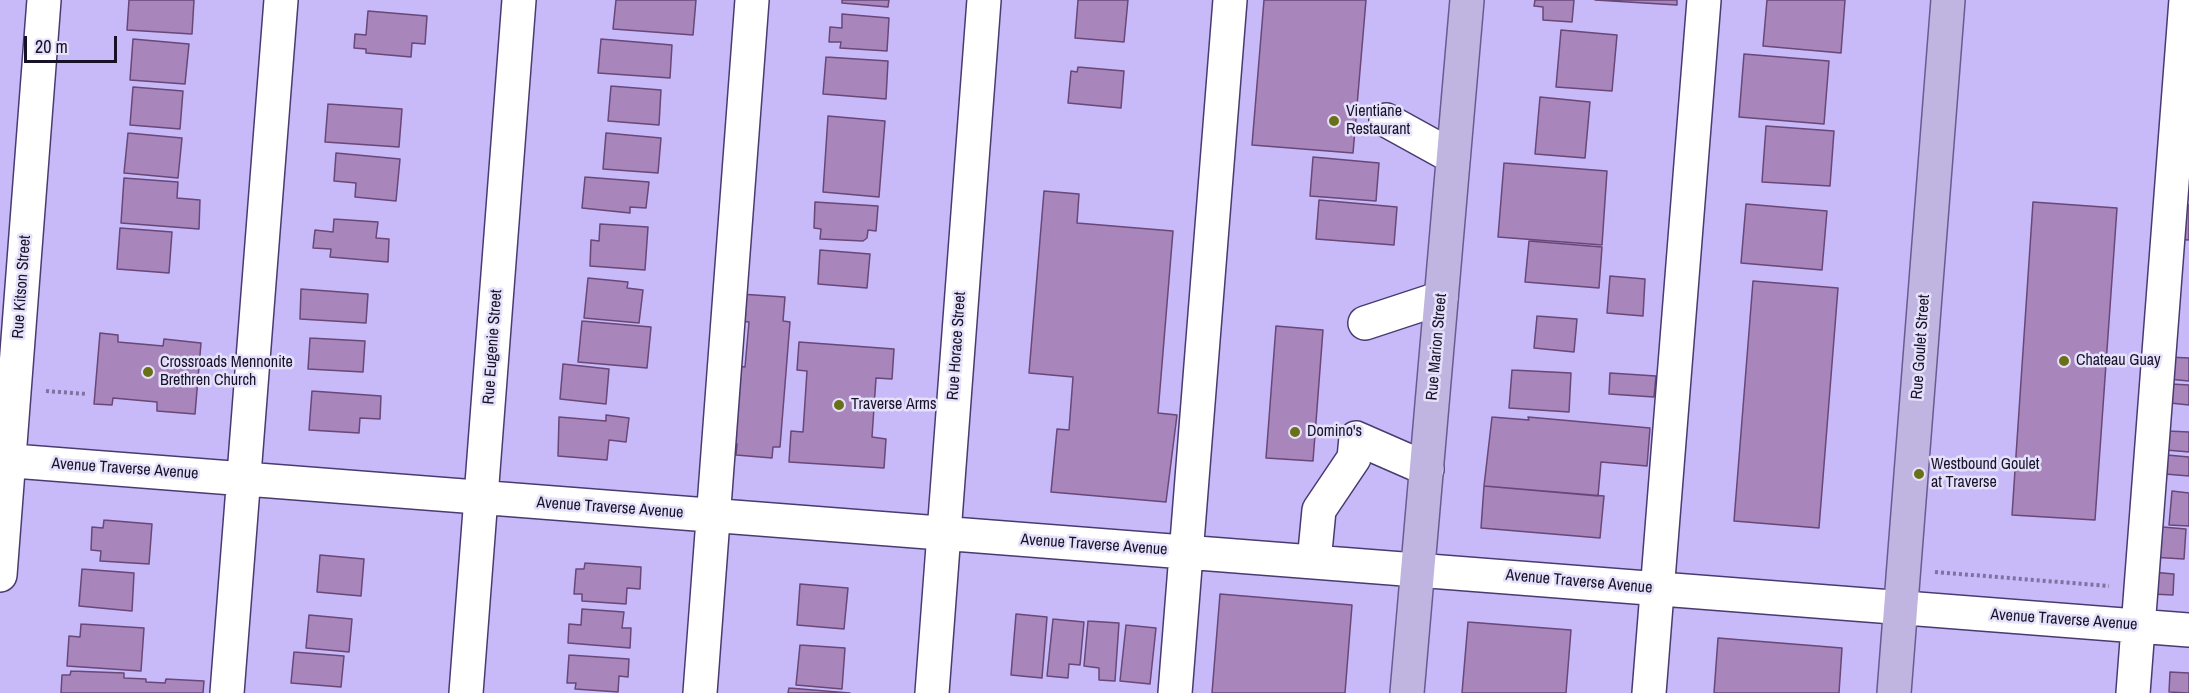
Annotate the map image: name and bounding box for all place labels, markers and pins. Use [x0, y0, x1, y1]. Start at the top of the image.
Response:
place label: Vientiane Restaurant [1346, 102, 1410, 140]
marker: Vientiane Restaurant [1327, 114, 1341, 128]
place label: Chateau Guay [2076, 351, 2161, 371]
place label: Crossroads Mennonite Brethren Church [160, 353, 293, 391]
marker: Chateau Guay [2057, 354, 2071, 368]
marker: Crossroads Mennonite Brethren Church [141, 365, 155, 379]
place label: Traverse Arms [851, 395, 937, 415]
marker: Traverse Arms [832, 398, 846, 412]
place label: Domino's [1307, 422, 1362, 442]
marker: Domino's [1288, 425, 1302, 439]
place label: Westbound Goulet at Traverse [1931, 455, 2039, 493]
marker: Westbound Goulet at Traverse [1912, 467, 1926, 481]

